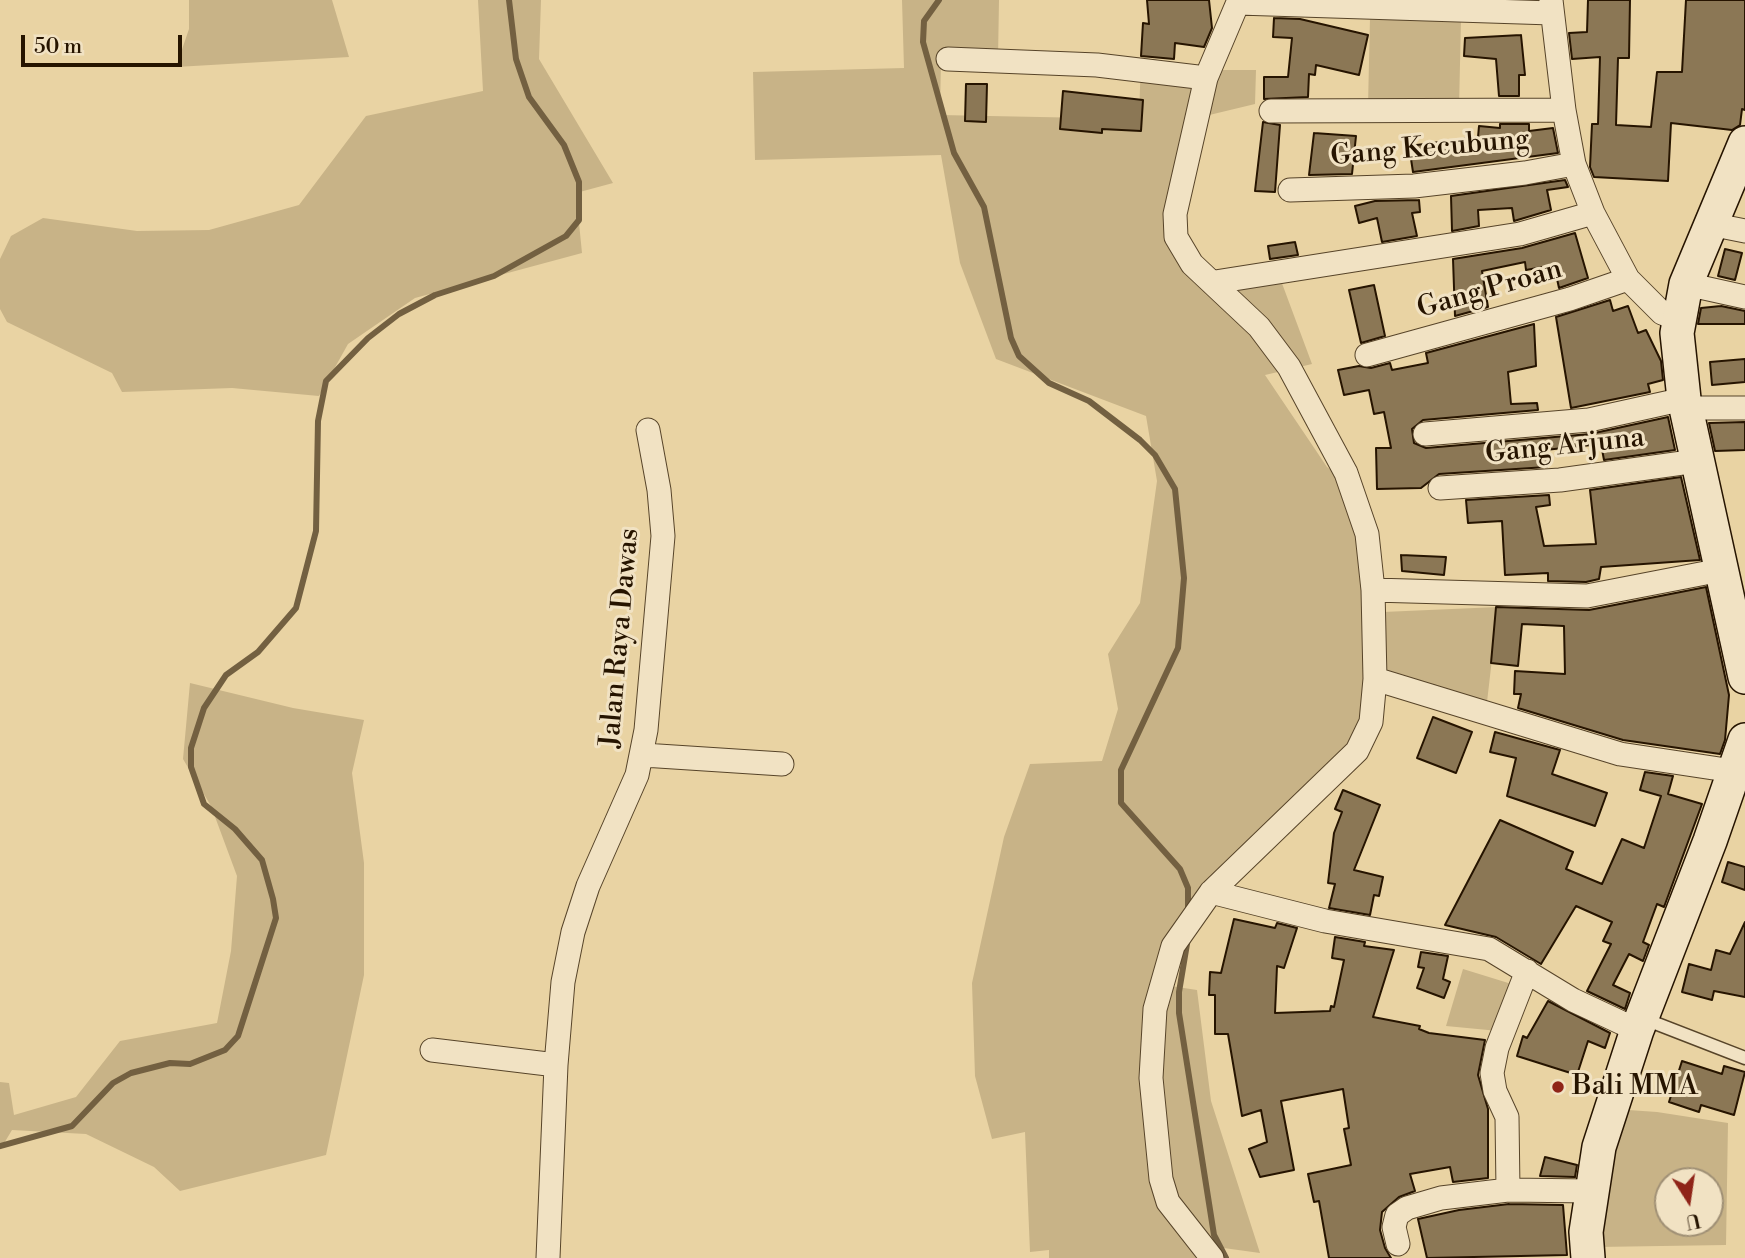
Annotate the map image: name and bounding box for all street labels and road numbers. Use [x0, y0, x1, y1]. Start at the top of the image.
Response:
street label: Gang Kecubung [1329, 124, 1531, 174]
street label: Gang Proan [1414, 253, 1566, 327]
street label: Gang Arjuna [1484, 422, 1646, 472]
street label: Jalan Raya Dawas [595, 527, 647, 749]

